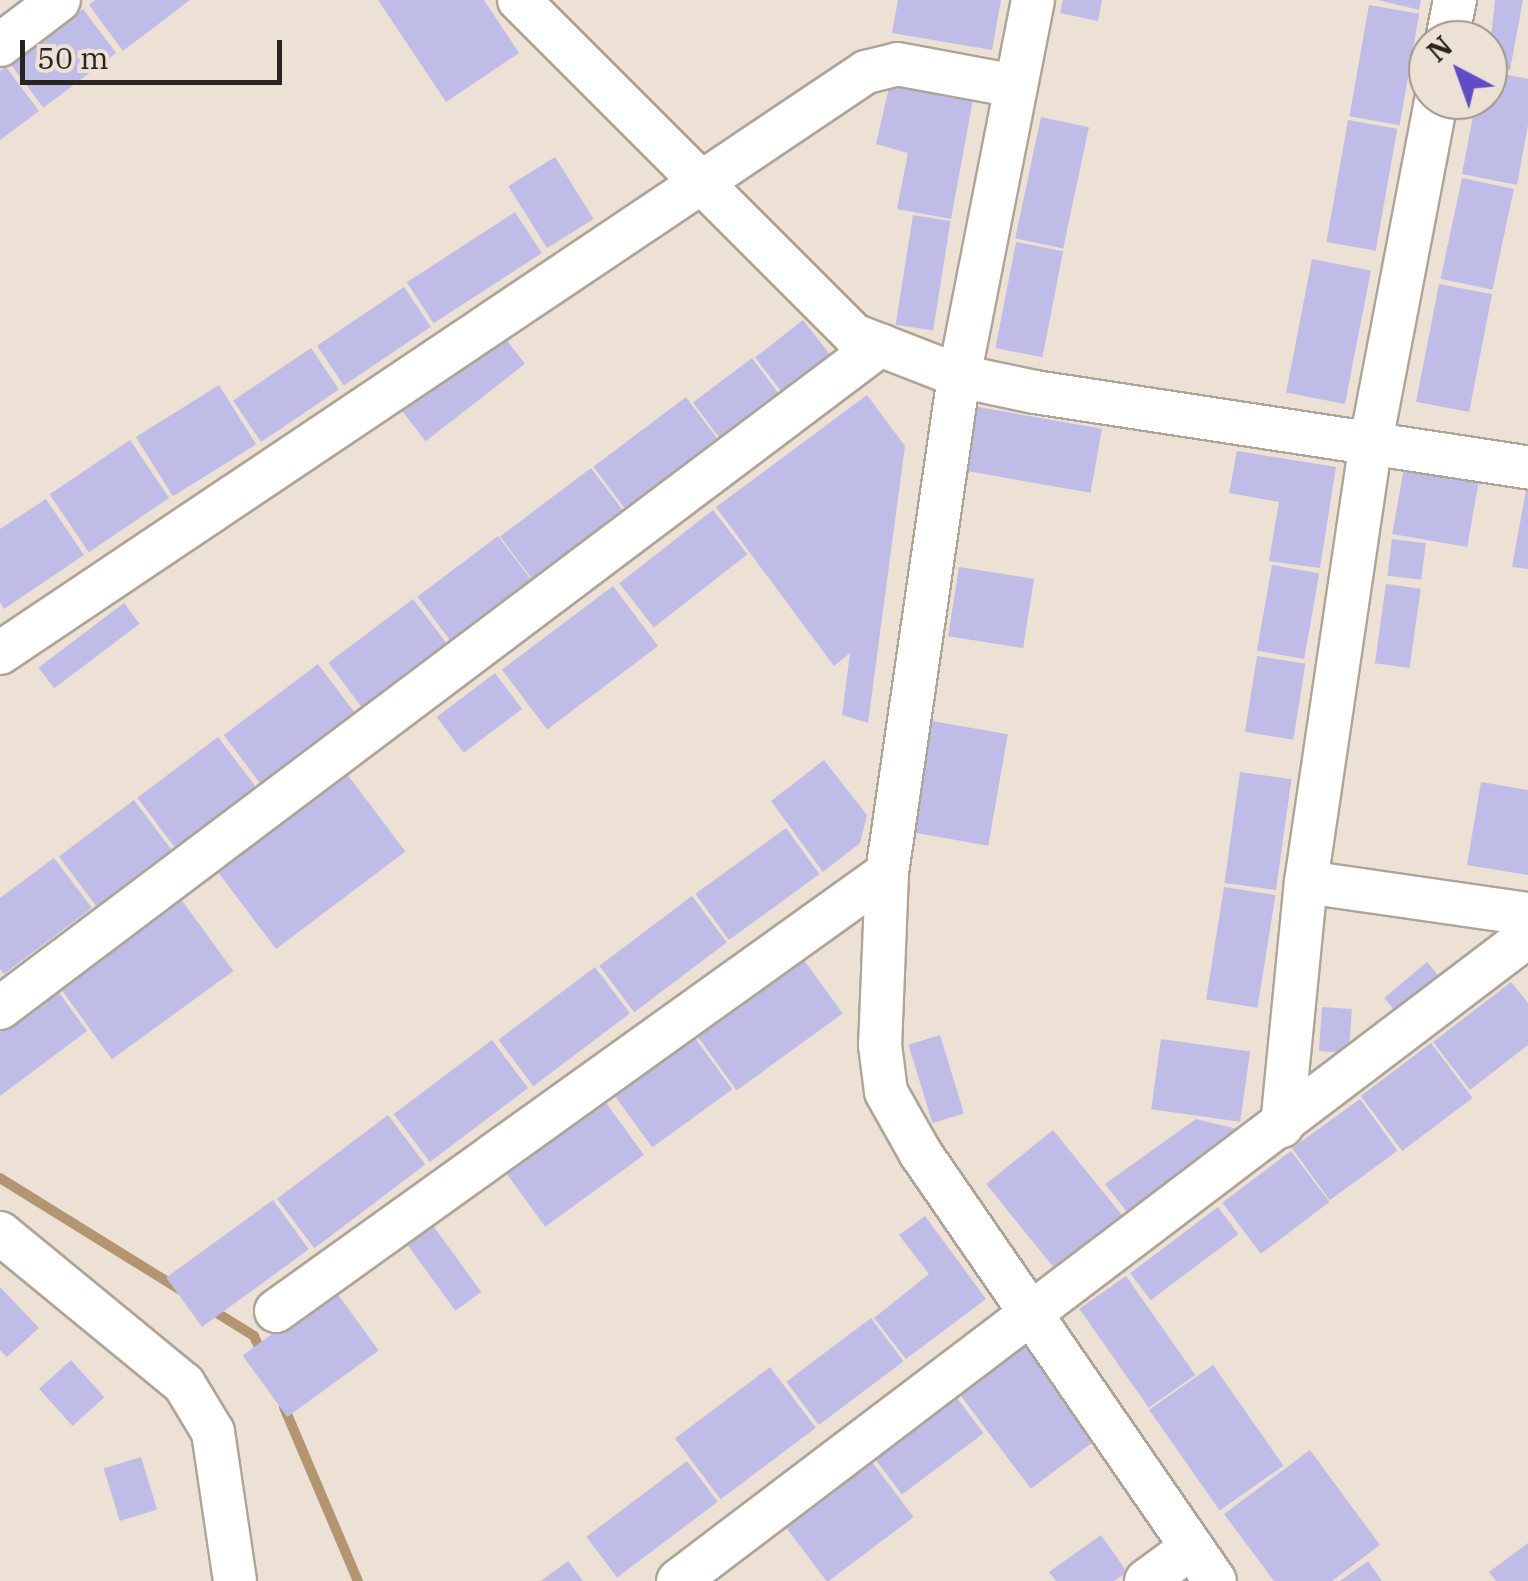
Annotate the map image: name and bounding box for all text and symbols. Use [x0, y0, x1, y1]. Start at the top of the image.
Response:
scale bar [25, 20, 288, 82]
north arrow [1408, 20, 1508, 120]
text: N [1419, 27, 1460, 70]
text: 50 m [37, 38, 109, 77]

